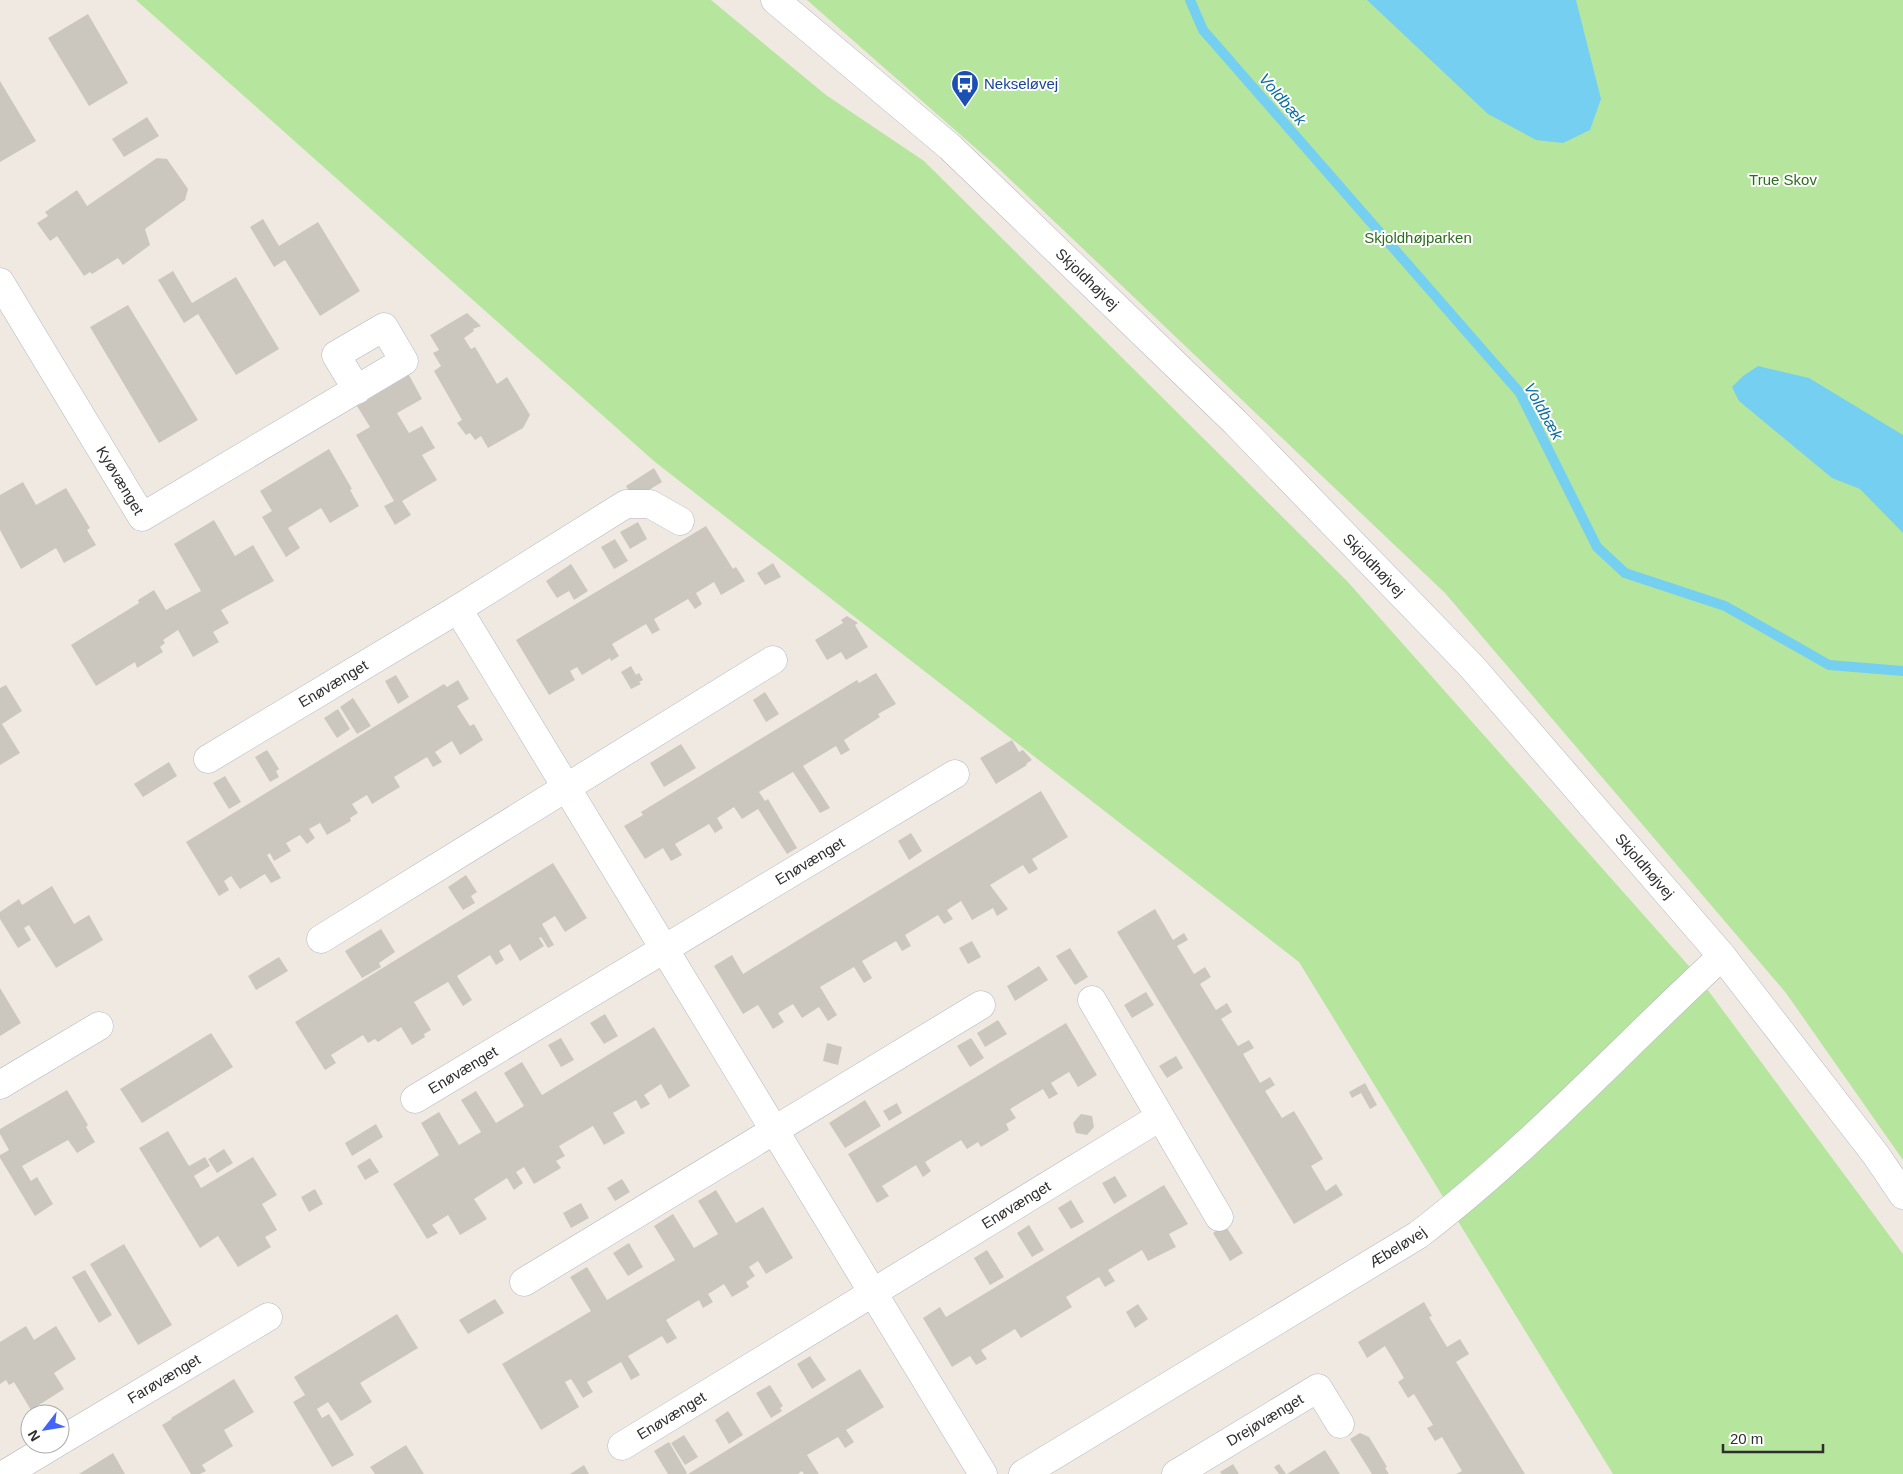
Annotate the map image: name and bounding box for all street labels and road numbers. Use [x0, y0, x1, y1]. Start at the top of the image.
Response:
street label: Skjoldhøjvej [1052, 245, 1122, 313]
street label: Kyøvænget [93, 443, 148, 518]
street label: Skjoldhøjvej [1340, 530, 1408, 600]
street label: Enøvænget [295, 656, 371, 711]
street label: Skjoldhøjvej [1612, 830, 1678, 902]
street label: Enøvænget [772, 833, 848, 888]
street label: Enøvænget [425, 1042, 501, 1097]
street label: Enøvænget [978, 1177, 1054, 1232]
street label: Æbeløvej [1366, 1223, 1429, 1271]
street label: Farøvænget [124, 1350, 204, 1407]
street label: Enøvænget [634, 1387, 709, 1443]
street label: Drejøvænget [1223, 1390, 1307, 1449]

